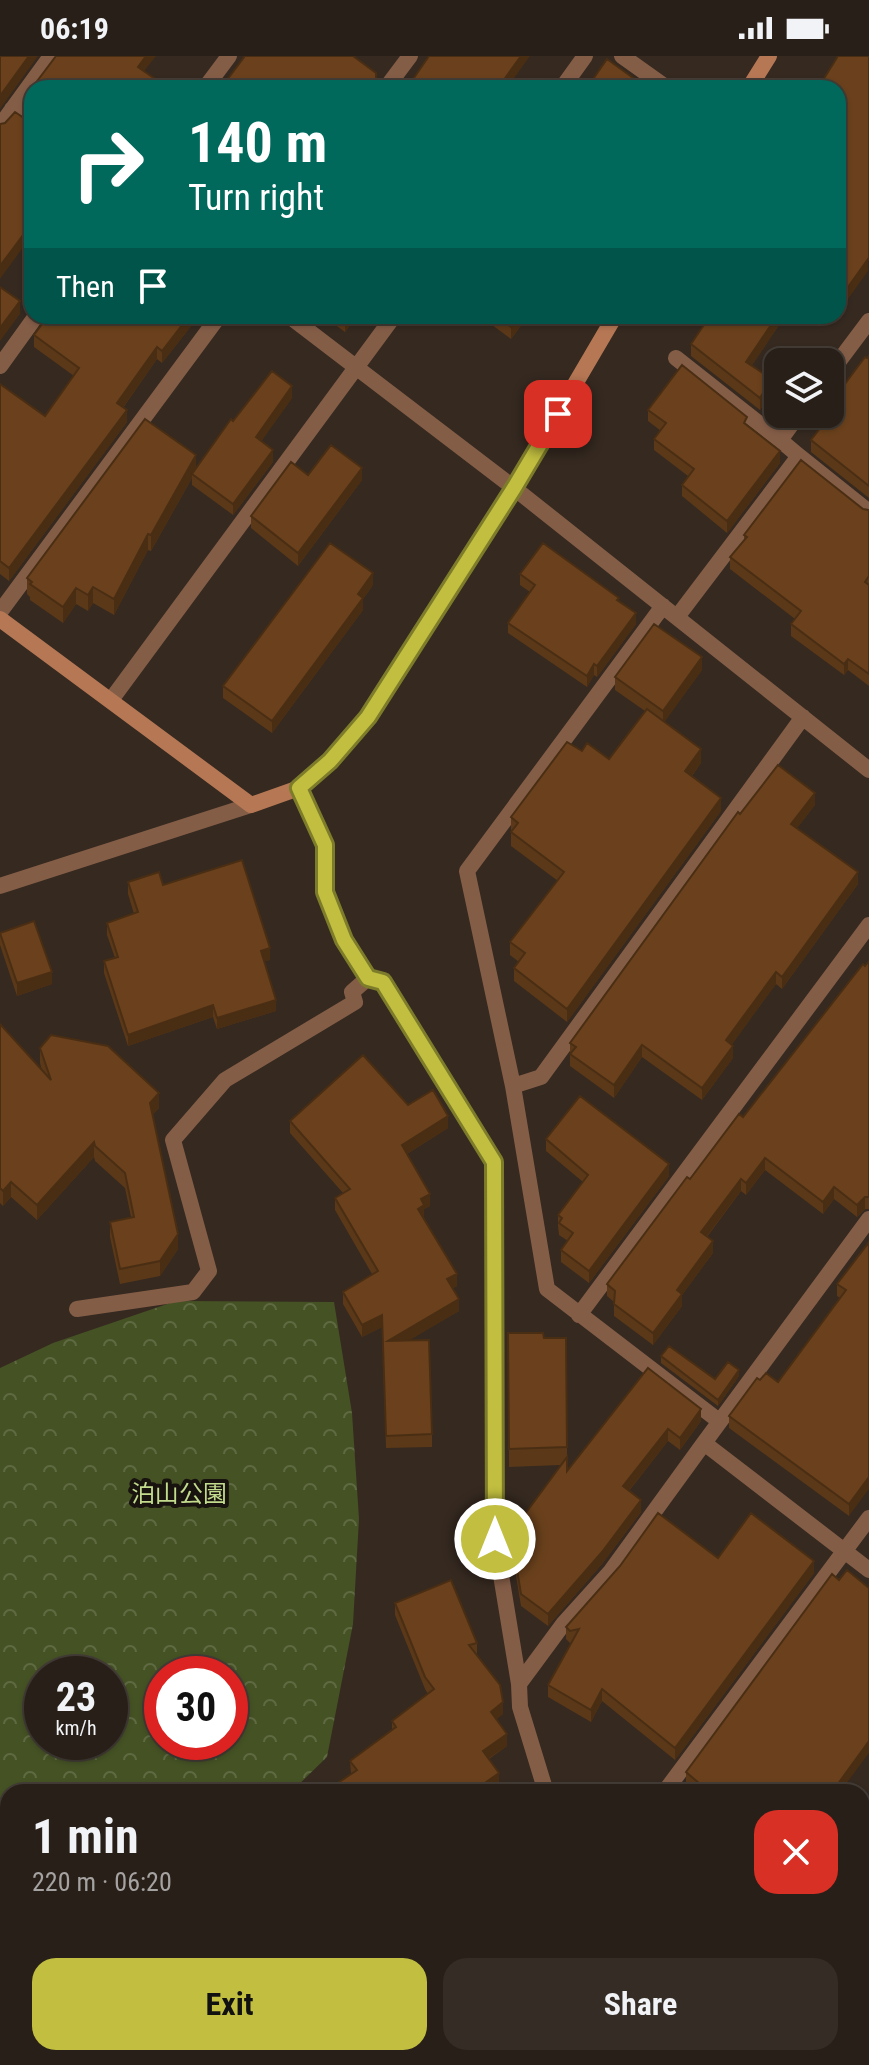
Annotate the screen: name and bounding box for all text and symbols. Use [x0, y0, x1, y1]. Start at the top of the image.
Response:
text: 06:19 [40, 11, 109, 46]
text: 140 m [188, 110, 327, 176]
icon: right [56, 112, 160, 216]
text: Turn right [188, 177, 324, 219]
icon: arrive [131, 264, 175, 308]
text: Then [56, 269, 115, 304]
map controls [764, 348, 844, 428]
button: layers [764, 348, 844, 428]
pin [524, 380, 592, 448]
icon: arrive [536, 392, 580, 436]
park label: 泊山公園 [131, 1480, 227, 1508]
position arrow [453, 1497, 537, 1581]
speed limit sign: 30 [144, 1656, 248, 1760]
text: 23 [56, 1674, 96, 1721]
text: km/h [55, 1716, 97, 1740]
text: 1 min [32, 1808, 139, 1865]
button: close [754, 1810, 838, 1894]
text: 220 m · 06:20 [32, 1867, 172, 1897]
button: Exit [32, 1958, 427, 2050]
button: Share [443, 1958, 838, 2050]

